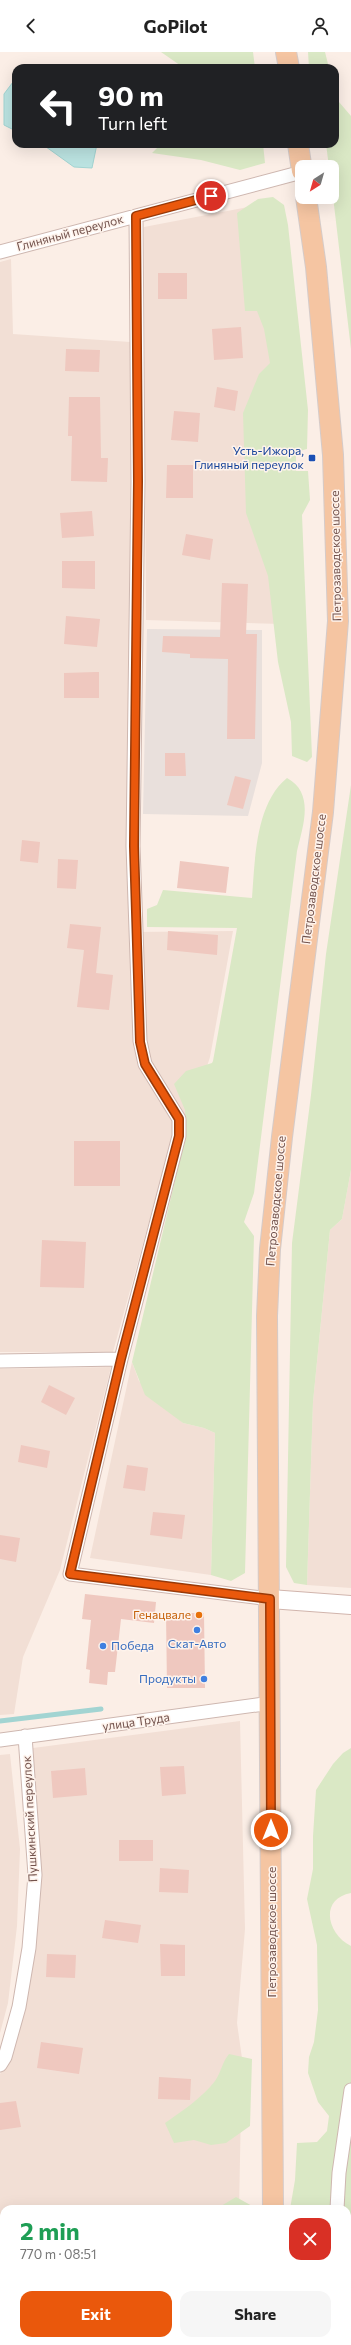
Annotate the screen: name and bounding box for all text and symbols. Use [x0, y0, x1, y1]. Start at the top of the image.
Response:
icon: back [20, 15, 42, 37]
text: GoPilot [144, 15, 207, 37]
icon: person [309, 15, 331, 37]
text: 90 m [98, 78, 164, 112]
icon: left [32, 80, 84, 132]
text: Turn left [98, 112, 167, 134]
north arrow [295, 160, 339, 204]
map controls [295, 160, 339, 204]
pin [194, 179, 228, 213]
icon: arrive [200, 185, 222, 207]
street label: Глиняный переулок [15, 211, 125, 253]
place label: Усть-Ижора, Глиняный переулок [194, 443, 305, 471]
marker: Усть-Ижора, Глиняный переулок [307, 453, 317, 463]
street label: Петрозаводское шоссе [327, 490, 343, 622]
street label: Петрозаводское шоссе [298, 813, 328, 945]
street label: Петрозаводское шоссе [262, 1135, 288, 1267]
place label: Генацвале [133, 1607, 191, 1621]
marker: Генацвале [194, 1610, 204, 1620]
marker: Скат-Авто [192, 1625, 202, 1635]
place label: Скат-Авто [168, 1636, 226, 1650]
place label: Победа [111, 1638, 154, 1652]
marker: Победа [98, 1641, 108, 1651]
place label: Продукты [139, 1671, 196, 1685]
marker: Продукты [199, 1674, 209, 1684]
street label: улица Труда [101, 1709, 170, 1733]
street label: Пушкинский переулок [19, 1755, 39, 1883]
position arrow [250, 1809, 292, 1851]
street label: Петрозаводское шоссе [264, 1867, 278, 1997]
text: 2 min [20, 2216, 80, 2245]
button: close [289, 2218, 331, 2260]
text: 770 m · 08:51 [20, 2246, 97, 2262]
button: Exit [20, 2291, 172, 2337]
button: Share [180, 2291, 331, 2337]

